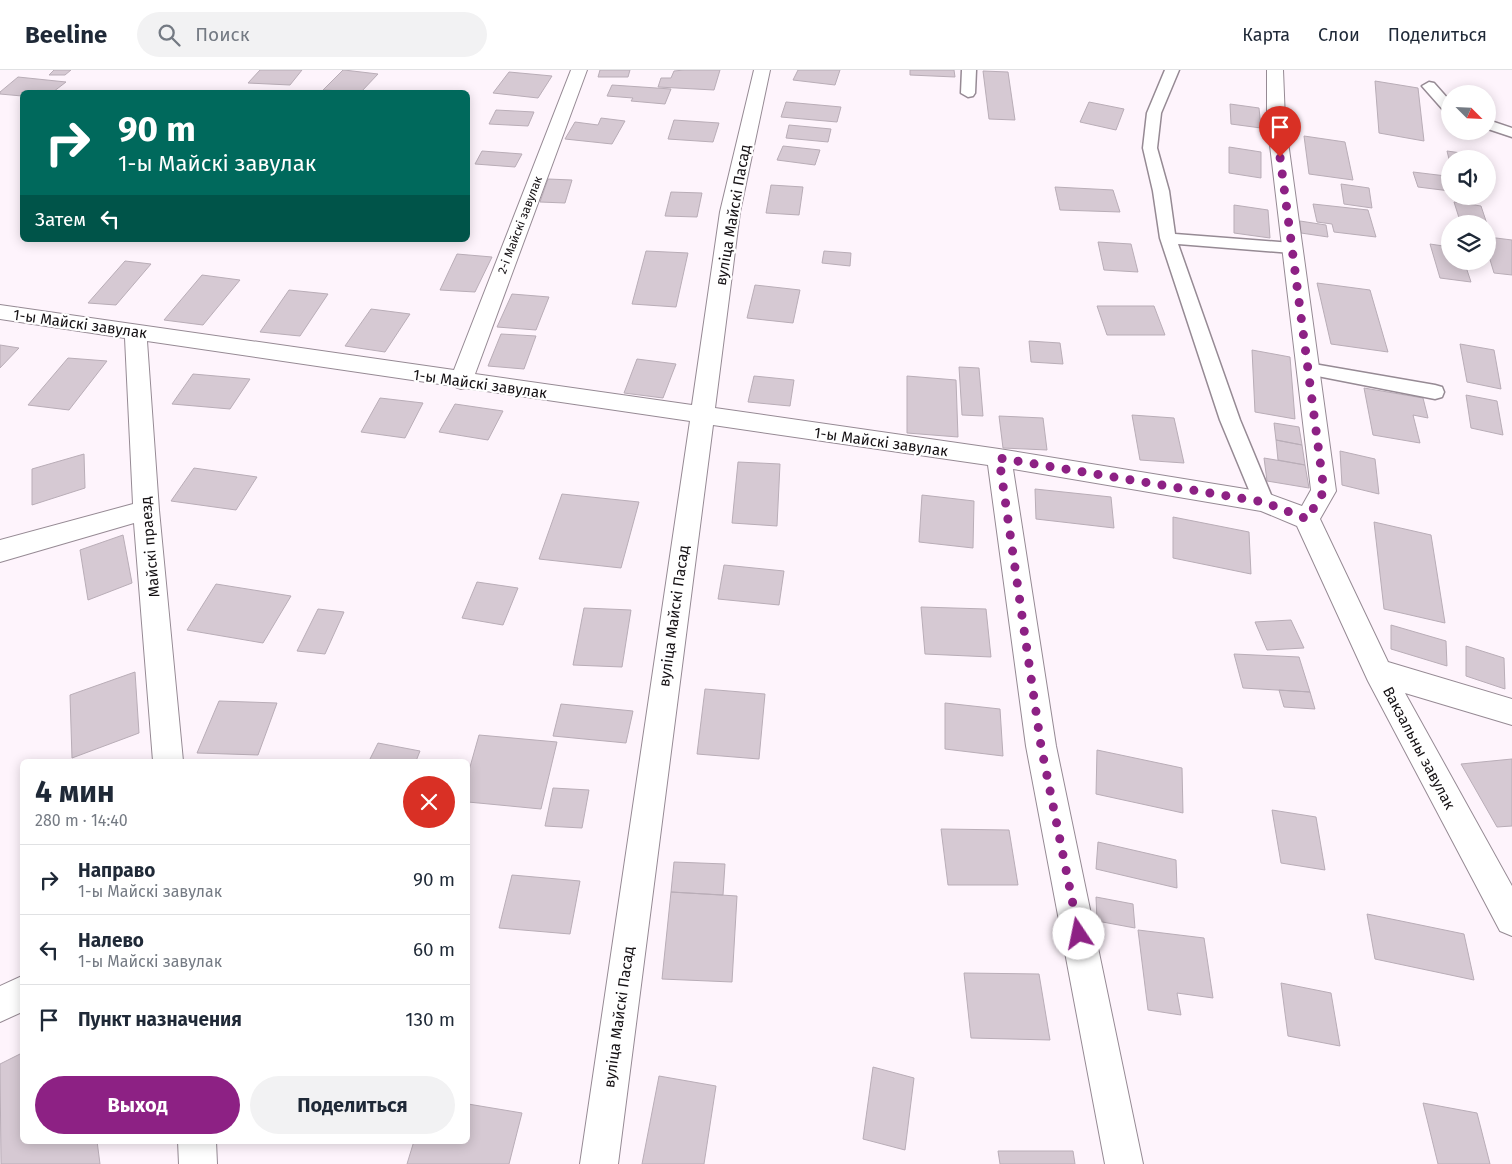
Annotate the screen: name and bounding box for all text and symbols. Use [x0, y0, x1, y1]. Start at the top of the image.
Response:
search box [137, 12, 487, 57]
text: Beeline [25, 21, 107, 49]
icon: search [155, 21, 183, 49]
text: Поиск [195, 23, 250, 46]
text: Карта [1242, 24, 1290, 46]
text: Слои [1318, 24, 1360, 46]
text: Поделиться [1388, 24, 1487, 46]
north arrow [1441, 85, 1496, 140]
map controls [1441, 85, 1496, 270]
pin [1259, 106, 1301, 157]
text: 90 m [118, 108, 196, 150]
icon: right [35, 110, 100, 175]
icon: arrive [1266, 113, 1294, 141]
street label: вуліца Майскі Пасад [712, 143, 754, 287]
text: 1-ы Майскі завулак [118, 150, 316, 177]
button: sound [1441, 150, 1496, 205]
street label: 2-і Майскі завулак [495, 174, 545, 276]
icon: left [96, 205, 124, 233]
text: Затем [35, 208, 86, 231]
button: layers [1441, 215, 1496, 270]
street label: 1-ы Майскі завулак [12, 306, 148, 342]
street label: 1-ы Майскі завулак [412, 366, 548, 402]
street label: 1-ы Майскі завулак [813, 424, 949, 460]
street label: Майскі праезд [137, 496, 163, 598]
street label: вуліца Майскі Пасад [655, 544, 693, 688]
street label: Вакзальны завулак [1379, 684, 1459, 813]
text: 4 мин [35, 774, 115, 810]
button: close [403, 776, 455, 828]
text: 280 m · 14:40 [35, 811, 128, 830]
text: Направо [78, 859, 155, 882]
icon: right [35, 866, 63, 894]
text: 90 m [413, 868, 455, 891]
text: 1-ы Майскі завулак [78, 882, 222, 901]
position arrow [1052, 907, 1104, 959]
text: Налево [78, 929, 144, 952]
icon: left [35, 936, 63, 964]
text: 60 m [413, 938, 455, 961]
street label: вуліца Майскі Пасад [600, 945, 638, 1089]
text: 1-ы Майскі завулак [78, 952, 222, 971]
icon: arrive [35, 1006, 63, 1034]
text: Пункт назначения [78, 1008, 242, 1031]
text: 130 m [405, 1008, 455, 1031]
button: Выход [35, 1076, 240, 1134]
button: Поделиться [250, 1076, 455, 1134]

